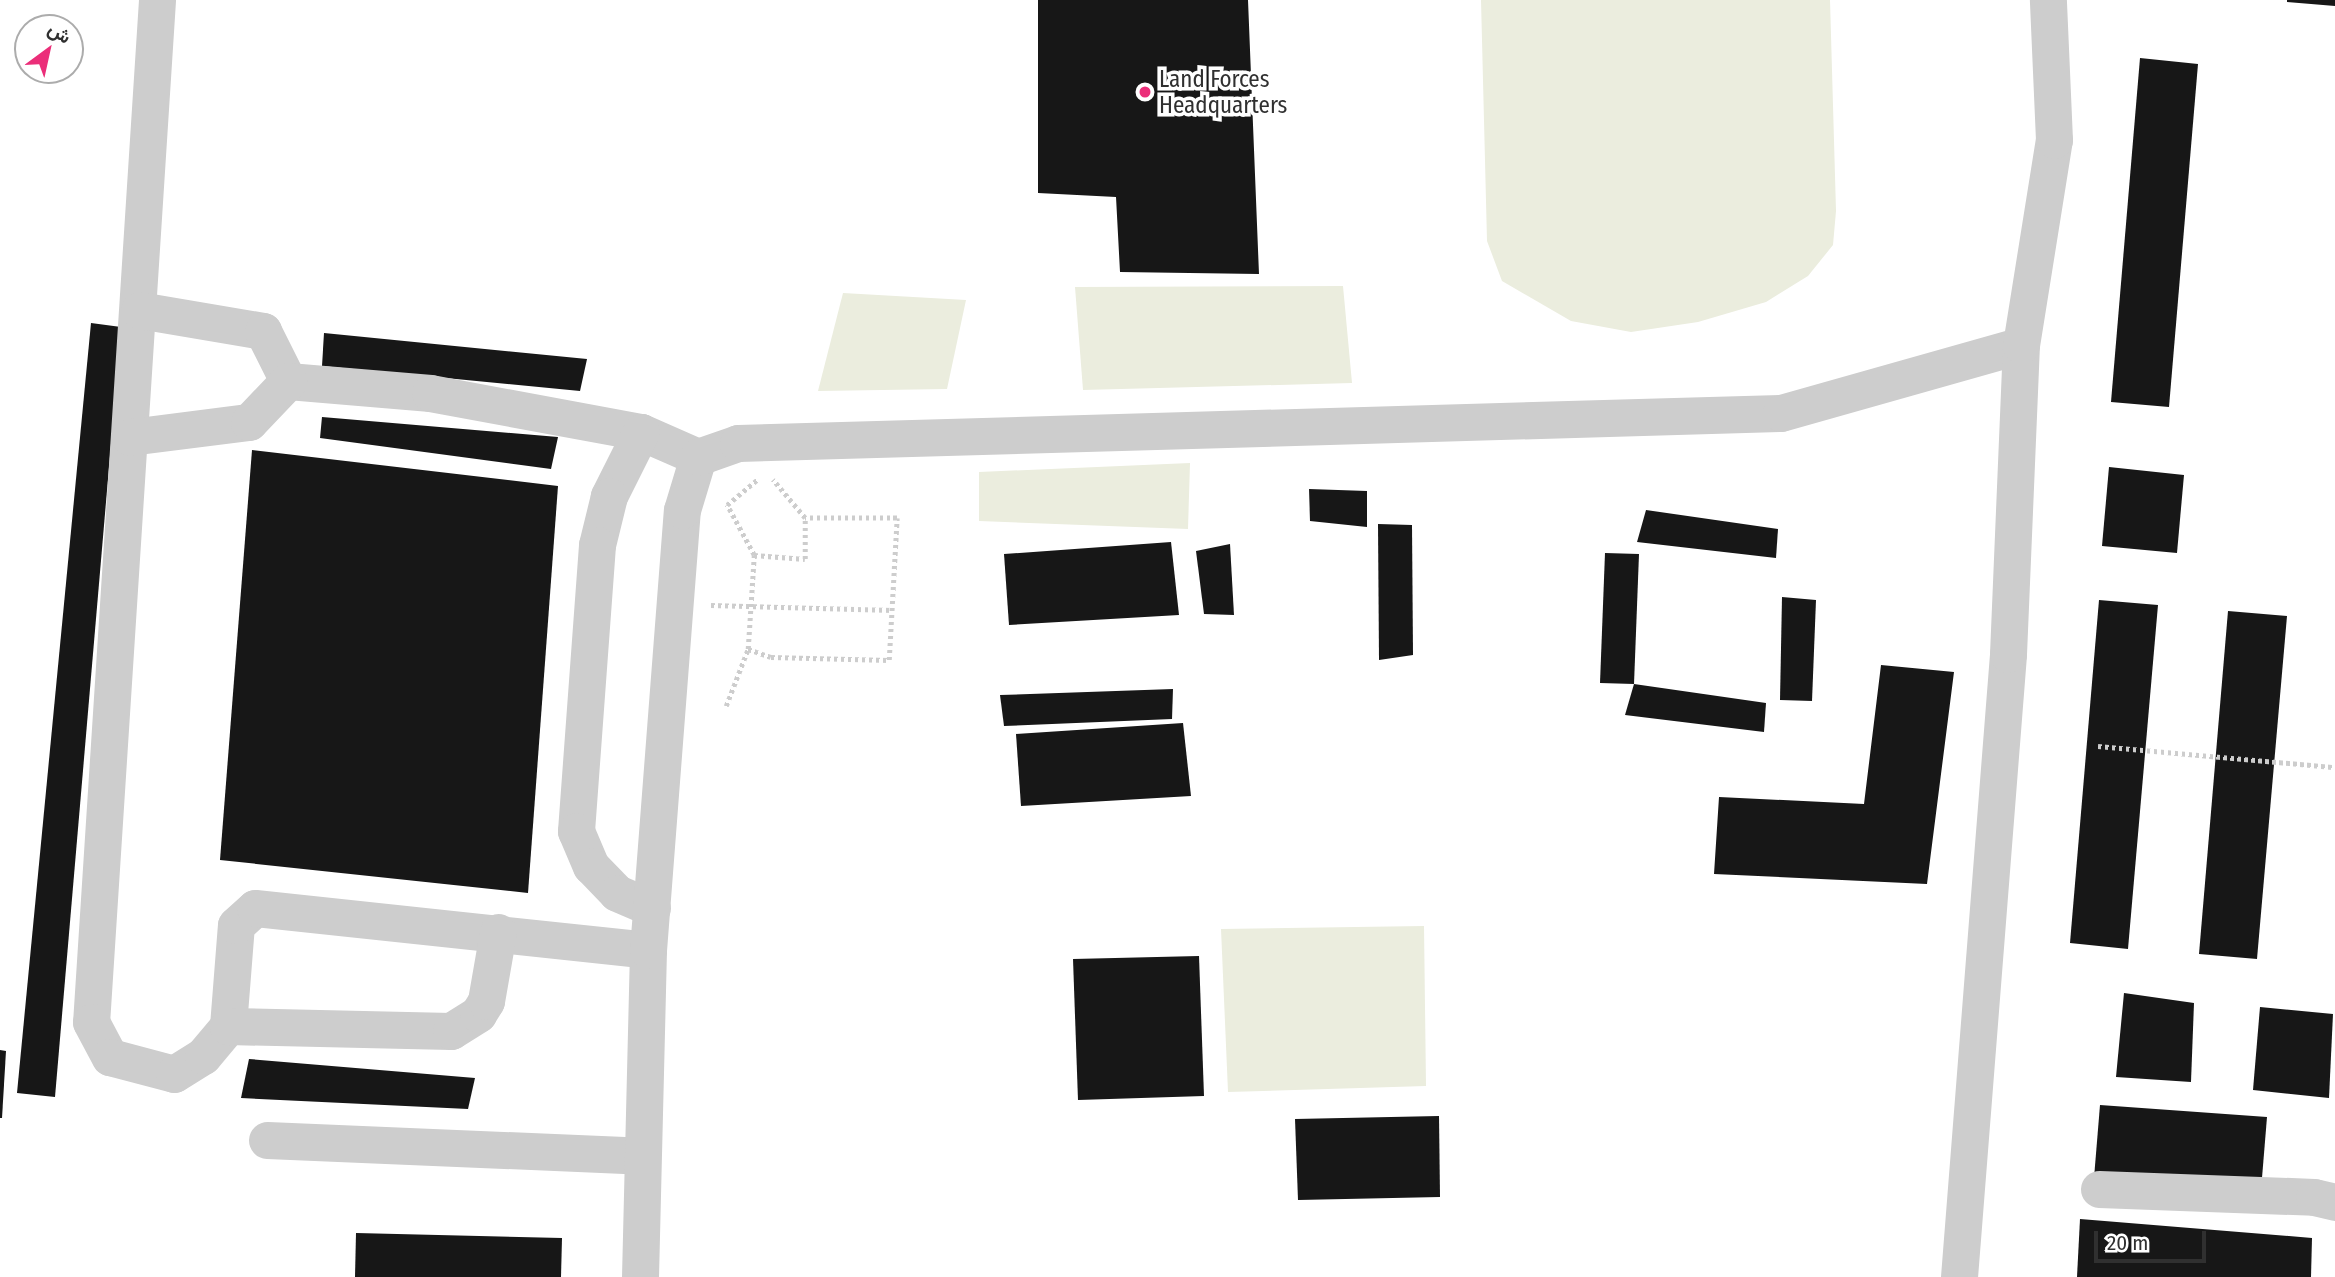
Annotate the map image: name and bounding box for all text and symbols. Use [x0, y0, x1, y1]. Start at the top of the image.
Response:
north arrow [14, 14, 84, 84]
text: ش [44, 17, 75, 49]
place label: Land Forces Headquarters [1159, 65, 1287, 119]
marker: Land Forces Headquarters [1137, 84, 1153, 100]
scale bar [2097, 1218, 2209, 1262]
text: 20 m [2107, 1230, 2148, 1256]

